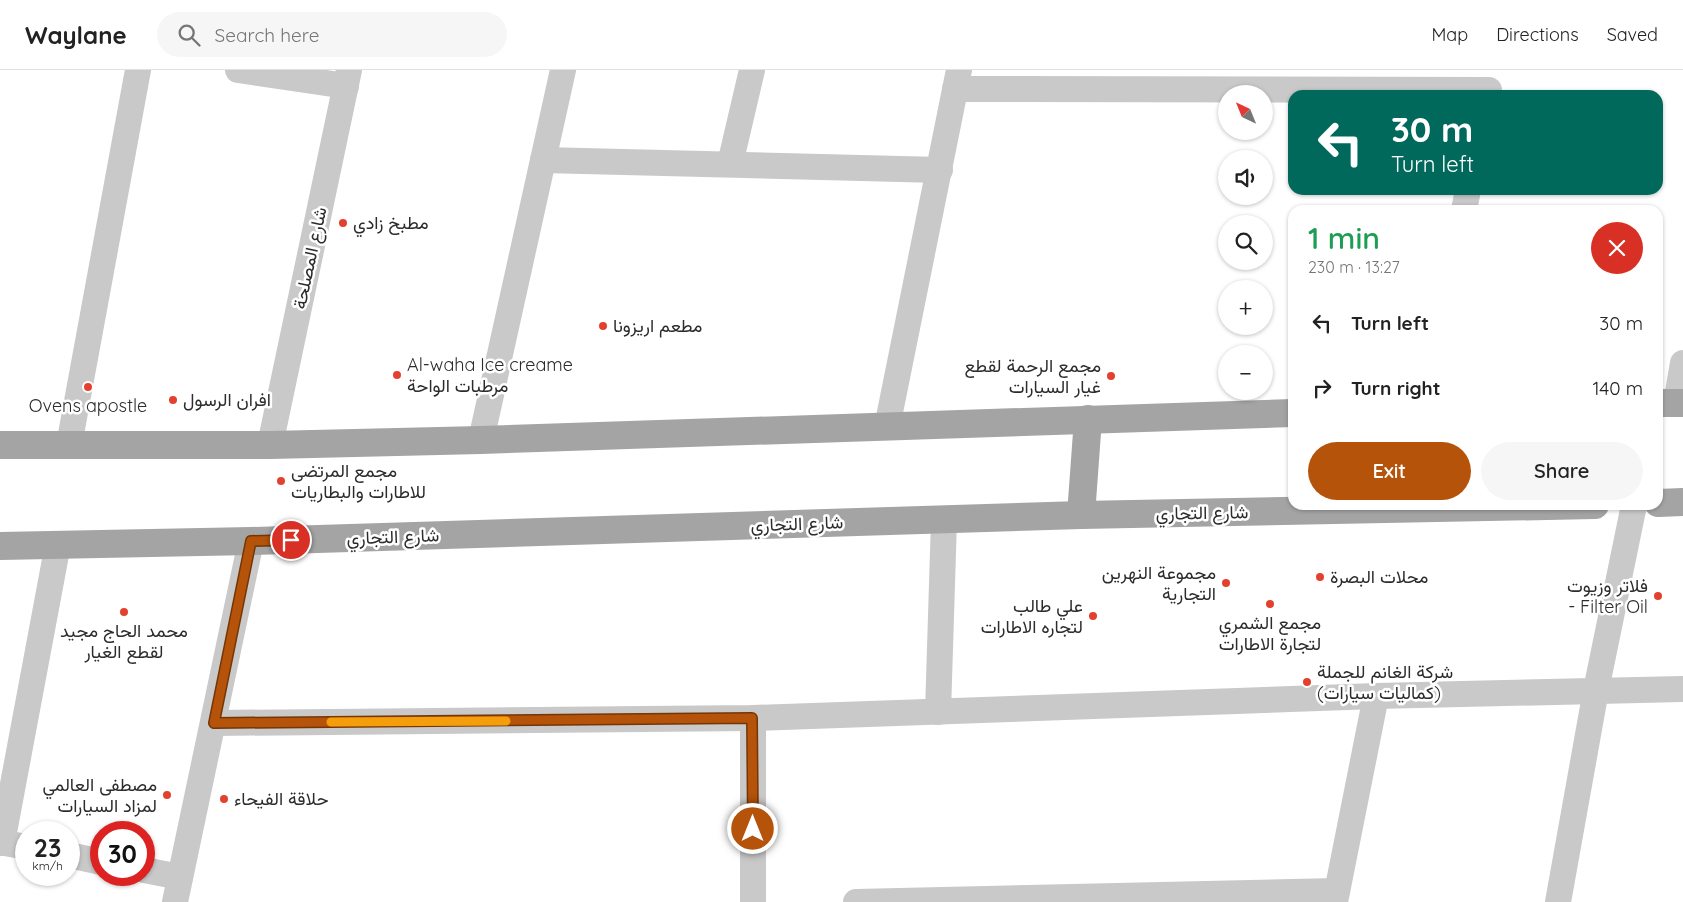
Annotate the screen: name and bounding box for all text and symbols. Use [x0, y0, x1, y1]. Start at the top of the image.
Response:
search box [157, 12, 507, 57]
text: Waylane [25, 20, 127, 50]
icon: search [175, 21, 203, 49]
text: Search here [215, 23, 319, 47]
text: Map [1431, 23, 1468, 46]
text: Directions [1496, 23, 1579, 46]
text: Saved [1607, 23, 1658, 46]
north arrow [1218, 85, 1272, 140]
map controls [1218, 85, 1273, 400]
text: 30 m [1391, 107, 1473, 151]
icon: left [1308, 110, 1373, 175]
button: sound [1218, 150, 1273, 205]
text: Turn left [1391, 150, 1474, 178]
street label: شارع المصلحة [287, 205, 333, 311]
place label: مطبخ زادي [353, 211, 429, 238]
button: search [1218, 215, 1273, 270]
marker: مطبخ زادي [337, 217, 349, 229]
text: 1 min [1308, 219, 1380, 257]
button: close [1591, 222, 1643, 274]
text: 230 m · 13:27 [1308, 257, 1400, 277]
button: + [1218, 280, 1273, 335]
icon: left [1308, 309, 1336, 337]
text: Turn left [1351, 311, 1429, 335]
text: 30 m [1599, 311, 1643, 335]
place label: مطعم اريزونا [613, 314, 702, 338]
marker: مطعم اريزونا [597, 320, 609, 332]
button: − [1218, 345, 1273, 400]
place label: Al-waha Ice creame مرطبات الواحة [407, 353, 573, 397]
place label: مجمع الرحمة لقطع غيار السيارات [964, 354, 1101, 398]
marker: Al-waha Ice creame مرطبات الواحة [391, 369, 403, 381]
marker: مجمع الرحمة لقطع غيار السيارات [1105, 370, 1117, 382]
icon: right [1308, 374, 1336, 402]
text: Turn right [1351, 376, 1440, 400]
text: 140 m [1592, 376, 1643, 400]
marker: Ovens apostle [82, 381, 94, 393]
place label: افران الرسول [183, 388, 271, 411]
place label: Ovens apostle [29, 394, 147, 417]
marker: افران الرسول [167, 394, 179, 406]
button: Exit [1308, 442, 1471, 500]
button: Share [1481, 442, 1643, 500]
place label: مجمع المرتضى للاطارات والبطاريات [291, 459, 426, 503]
marker: مجمع المرتضى للاطارات والبطاريات [275, 475, 287, 487]
street label: شارع التجاري [1155, 500, 1249, 529]
street label: شارع التجاري [750, 510, 844, 541]
pin [270, 519, 312, 561]
street label: شارع التجاري [346, 523, 440, 554]
icon: arrive [277, 526, 305, 554]
place label: مجموعة النهرين التجارية [1102, 561, 1216, 605]
place label: محلات البصرة [1330, 565, 1428, 588]
marker: محلات البصرة [1314, 571, 1326, 583]
place label: فلاتر وزيوت - Filter Oil [1567, 574, 1648, 618]
marker: مجموعة النهرين التجارية [1220, 577, 1232, 589]
marker: فلاتر وزيوت - Filter Oil [1652, 590, 1664, 602]
place label: علي طالب لتجاره الاطارات [981, 594, 1083, 638]
marker: مجمع الشمري لتجارة الاطارات [1264, 598, 1276, 610]
marker: محمد الحاج مجيد لقطع الغيار [118, 606, 130, 618]
marker: علي طالب لتجاره الاطارات [1087, 610, 1099, 622]
place label: مجمع الشمري لتجارة الاطارات [1219, 611, 1321, 655]
place label: محمد الحاج مجيد لقطع الغيار [60, 619, 188, 664]
place label: شركة الغانم للجملة (كماليات سيارات) [1317, 660, 1453, 704]
marker: شركة الغانم للجملة (كماليات سيارات) [1301, 676, 1313, 688]
place label: مصطفى العالمي لمزاد السيارات [42, 773, 157, 817]
place label: حلاقة الفيحاء [234, 787, 329, 810]
marker: مصطفى العالمي لمزاد السيارات [161, 789, 173, 801]
marker: حلاقة الفيحاء [218, 793, 230, 805]
position arrow [726, 802, 778, 854]
speed limit sign: 30 [90, 821, 155, 886]
text: 23 [34, 832, 61, 863]
text: km/h [32, 858, 63, 873]

